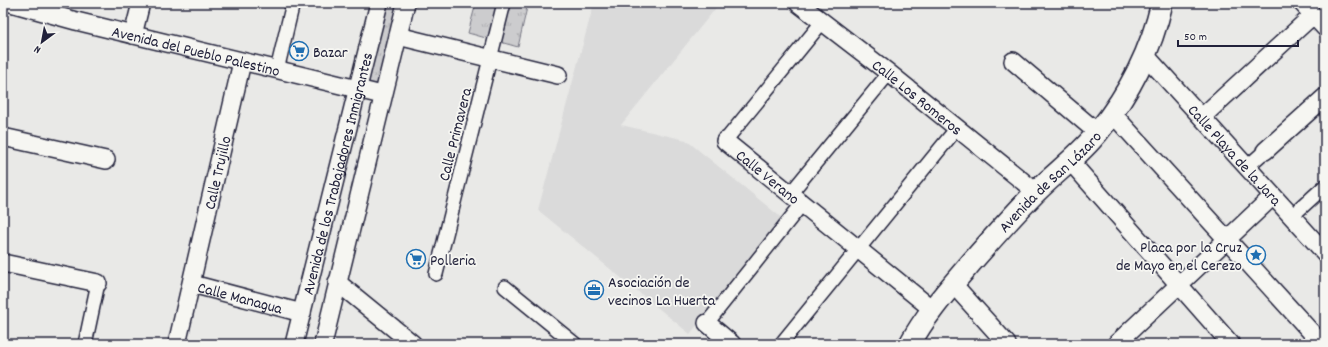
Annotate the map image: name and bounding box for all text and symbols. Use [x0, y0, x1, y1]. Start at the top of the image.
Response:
street label: Avenida del Pueblo Palestino [109, 21, 282, 84]
north arrow [22, 22, 62, 62]
scale bar [1178, 22, 1298, 48]
text: 50 m [1184, 29, 1207, 46]
text: N [31, 40, 44, 57]
supermarket icon: Bazar [288, 40, 310, 62]
place label: Bazar [313, 42, 348, 65]
street label: Avenida de los Trabajadores Inmigrantes [298, 50, 380, 297]
street label: Calle Los Romeros [866, 55, 967, 142]
street label: Calle Primavera [434, 85, 479, 184]
street label: Calle Playa de la Jara [1181, 100, 1286, 212]
street label: Avenida de San Lázaro [994, 127, 1108, 239]
street label: Calle Trujillo [199, 134, 239, 212]
street label: Calle Verano [730, 145, 804, 211]
place label: Placa por la Cruz de Mayo en el Cerezo [1116, 237, 1242, 278]
place icon: Placa por la Cruz de Mayo en el Cerezo [1245, 244, 1267, 266]
supermarket icon: Polleria [405, 248, 427, 270]
place label: Polleria [430, 250, 476, 273]
place label: Asociación de vecinos La Huerta [608, 272, 716, 313]
street label: Calle Managua [195, 277, 285, 322]
office icon: Asociación de vecinos La Huerta [583, 279, 605, 301]

